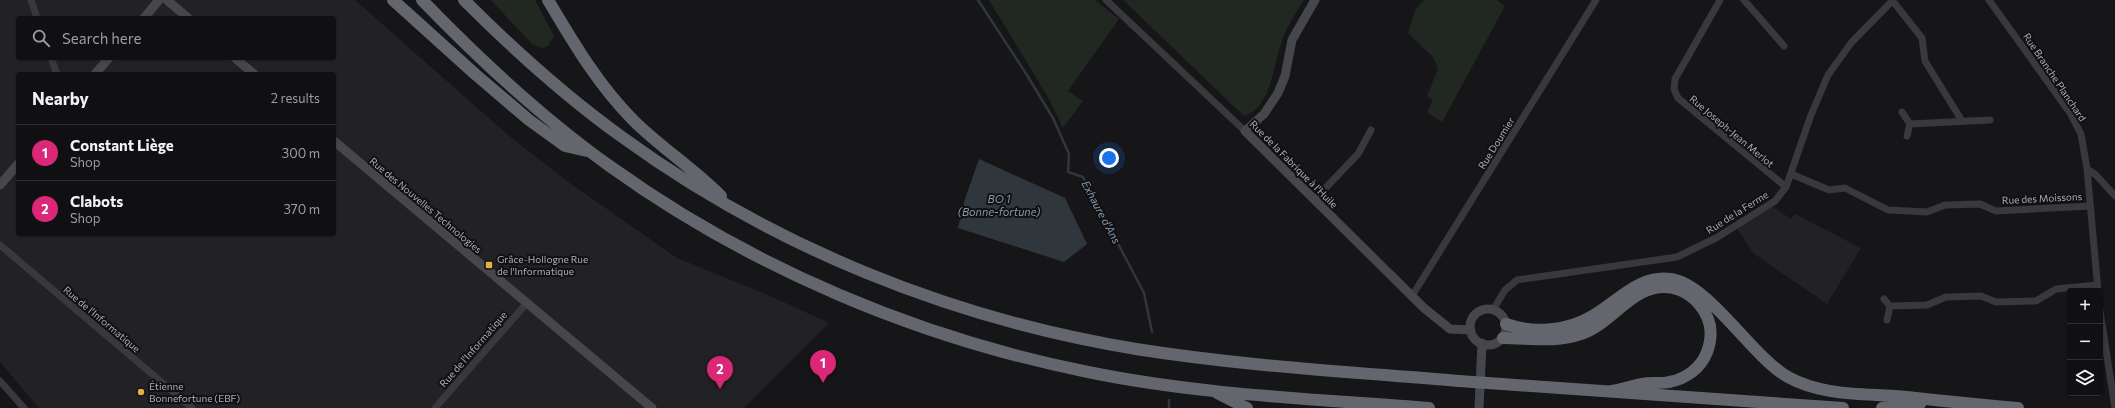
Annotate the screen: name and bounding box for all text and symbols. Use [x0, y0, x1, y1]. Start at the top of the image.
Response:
search box [16, 16, 336, 60]
icon: search [30, 27, 52, 49]
text: Search here [62, 29, 141, 47]
street label: Rue Branche Planchard [2021, 31, 2089, 124]
text: Nearby [32, 88, 89, 109]
text: 2 results [271, 90, 320, 106]
street label: Rue Joseph-Jean Merlot [1687, 92, 1777, 170]
street label: Rue Doumier [1475, 115, 1517, 171]
street label: Rue de la Fabrique à l'Huile [1248, 118, 1340, 210]
text: Constant Liège [70, 136, 174, 154]
text: 1 [42, 145, 48, 161]
text: 300 m [282, 145, 320, 161]
your location [1099, 148, 1119, 168]
text: Shop [70, 154, 101, 170]
street label: Rue des Nouvelles Technologies [367, 155, 485, 256]
water label: Exhaure d'Ans [1079, 178, 1124, 246]
street label: Rue de la Ferme [1704, 188, 1770, 236]
street label: Rue des Moissons [2002, 190, 2083, 206]
text: Clabots [70, 192, 123, 210]
water label: BO 1 (Bonne-fortune) [958, 192, 1040, 218]
text: 2 [41, 201, 49, 217]
text: 370 m [283, 201, 320, 217]
text: Shop [70, 210, 101, 226]
place label: Grâce-Hollogne Rue de l'Informatique [497, 253, 588, 277]
marker: Grâce-Hollogne Rue de l'Informatique [484, 260, 494, 270]
street label: Rue de l'Informatique [61, 283, 143, 355]
map controls [2067, 288, 2103, 396]
button: + [2067, 288, 2103, 324]
street label: Rue de l'Informatique [437, 309, 509, 389]
button: − [2067, 324, 2103, 360]
pin: 1 [810, 350, 836, 383]
pin: 2 [707, 356, 733, 389]
button: layers [2067, 360, 2103, 396]
place label: Étienne Bonnefortune (EBF) [149, 380, 240, 404]
marker: Étienne Bonnefortune (EBF) [136, 387, 146, 397]

